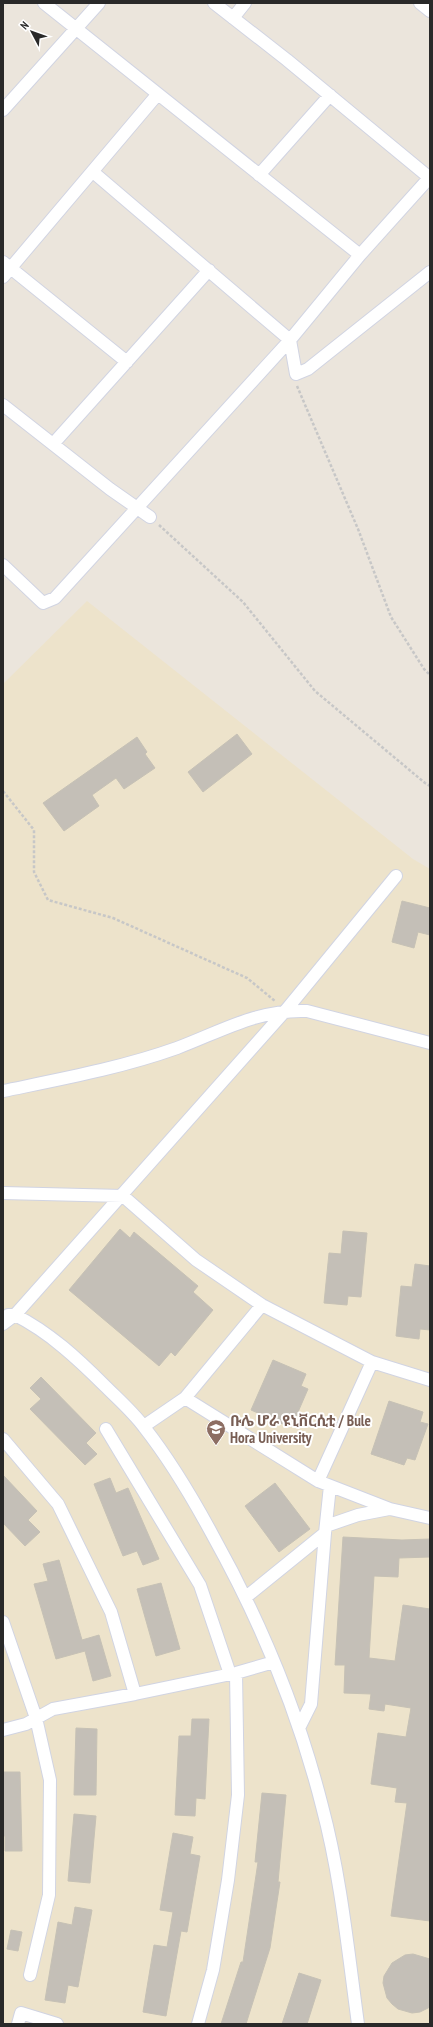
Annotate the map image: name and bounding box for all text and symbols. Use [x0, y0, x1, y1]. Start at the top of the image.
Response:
north arrow [12, 12, 52, 52]
text: N [17, 19, 32, 32]
place label: ቡሌ ሆራ ዩኒቨርሲቲ / Bule Hora University [230, 1411, 371, 1447]
school or university icon: ቡሌ ሆራ ዩኒቨርሲቲ / Bule Hora University [205, 1418, 227, 1446]

